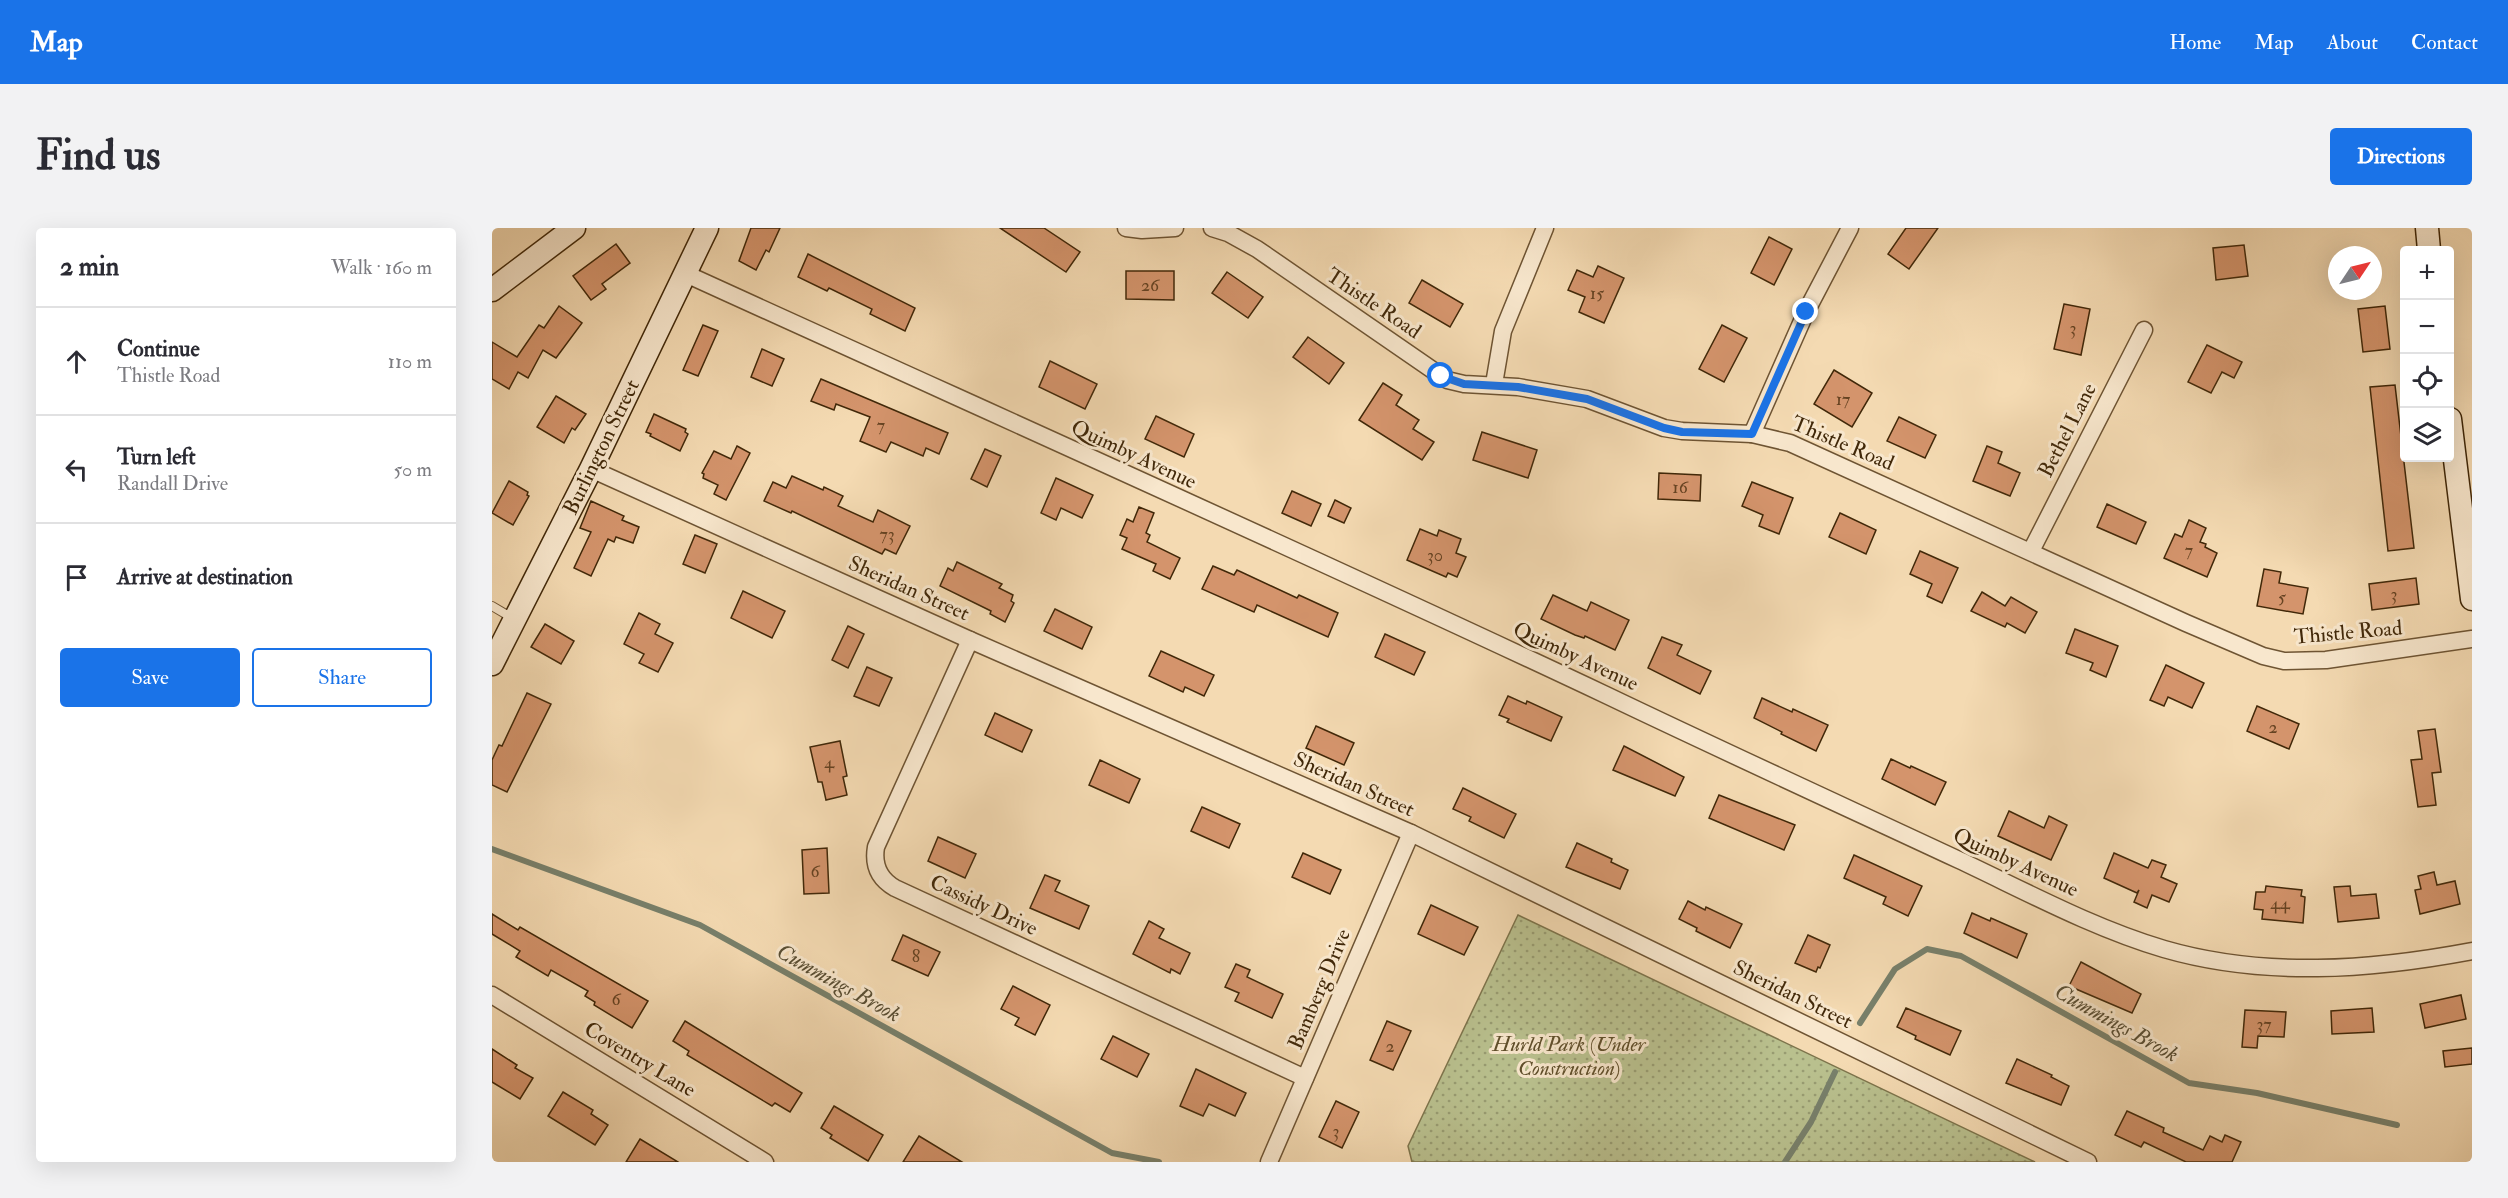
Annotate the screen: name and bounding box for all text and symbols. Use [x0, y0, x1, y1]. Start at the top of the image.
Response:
text: Map [30, 25, 83, 60]
text: Home [2169, 29, 2221, 56]
text: Map [2254, 29, 2294, 56]
text: About [2327, 29, 2378, 56]
text: Contact [2411, 29, 2478, 56]
button: Directions [2330, 128, 2472, 185]
text: Find us [36, 130, 160, 182]
north arrow [2328, 246, 2382, 300]
map controls [2400, 246, 2454, 462]
button: + [2400, 246, 2454, 300]
text: 2 min [60, 251, 119, 283]
text: Walk · 160 m [331, 255, 432, 280]
street label: Thistle Road [1321, 262, 1427, 345]
house number: 26 [1141, 274, 1160, 297]
house number: 15 [1590, 282, 1604, 305]
route end [1792, 298, 1818, 324]
button: − [2400, 300, 2454, 354]
house number: 3 [2070, 317, 2076, 340]
text: Continue [117, 335, 200, 363]
icon: ahead [60, 345, 93, 378]
text: 110 m [388, 349, 432, 374]
button: locate [2400, 354, 2454, 408]
route start [1427, 362, 1453, 388]
text: Thistle Road [117, 363, 220, 388]
street label: Burlington Street [557, 375, 646, 519]
street label: Bethel Lane [2032, 378, 2103, 482]
house number: 17 [1836, 388, 1850, 411]
button: layers [2400, 408, 2454, 462]
street label: Thistle Road [1788, 410, 1899, 477]
house number: 7 [877, 414, 885, 437]
street label: Quimby Avenue [1067, 414, 1201, 495]
text: Turn left [117, 443, 196, 471]
icon: left [60, 453, 93, 486]
text: 50 m [393, 457, 432, 482]
text: Randall Drive [117, 471, 228, 496]
house number: 16 [1672, 476, 1689, 499]
house number: 73 [879, 523, 895, 546]
house number: 7 [2185, 539, 2193, 562]
house number: 30 [1427, 544, 1443, 567]
street label: Sheridan Street [844, 550, 974, 627]
icon: arrive [60, 561, 93, 594]
text: Arrive at destination [117, 563, 293, 591]
house number: 3 [2391, 583, 2397, 606]
house number: 5 [2278, 586, 2286, 609]
street label: Thistle Road [2293, 614, 2404, 651]
street label: Quimby Avenue [1509, 616, 1643, 697]
button: Save [60, 648, 240, 707]
button: Share [252, 648, 432, 707]
house number: 2 [2268, 716, 2278, 739]
street label: Sheridan Street [1289, 746, 1419, 823]
house number: 4 [824, 751, 835, 774]
street label: Quimby Avenue [1949, 822, 2083, 903]
house number: 6 [810, 860, 820, 883]
street label: Cassidy Drive [926, 869, 1042, 942]
house number: 44 [2270, 892, 2291, 915]
street label: Bamberg Drive [1282, 925, 1357, 1053]
water label: Cummings Brook [772, 937, 905, 1028]
house number: 8 [912, 945, 920, 968]
street label: Sheridan Street [1729, 954, 1857, 1035]
water label: Cummings Brook [2050, 977, 2183, 1068]
house number: 6 [611, 988, 621, 1011]
house number: 37 [2256, 1013, 2272, 1036]
street label: Coventry Lane [579, 1016, 701, 1103]
park label: Hurld Park (Under Construction) [1492, 1031, 1647, 1082]
house number: 2 [1385, 1035, 1395, 1058]
house number: 3 [1333, 1120, 1339, 1143]

